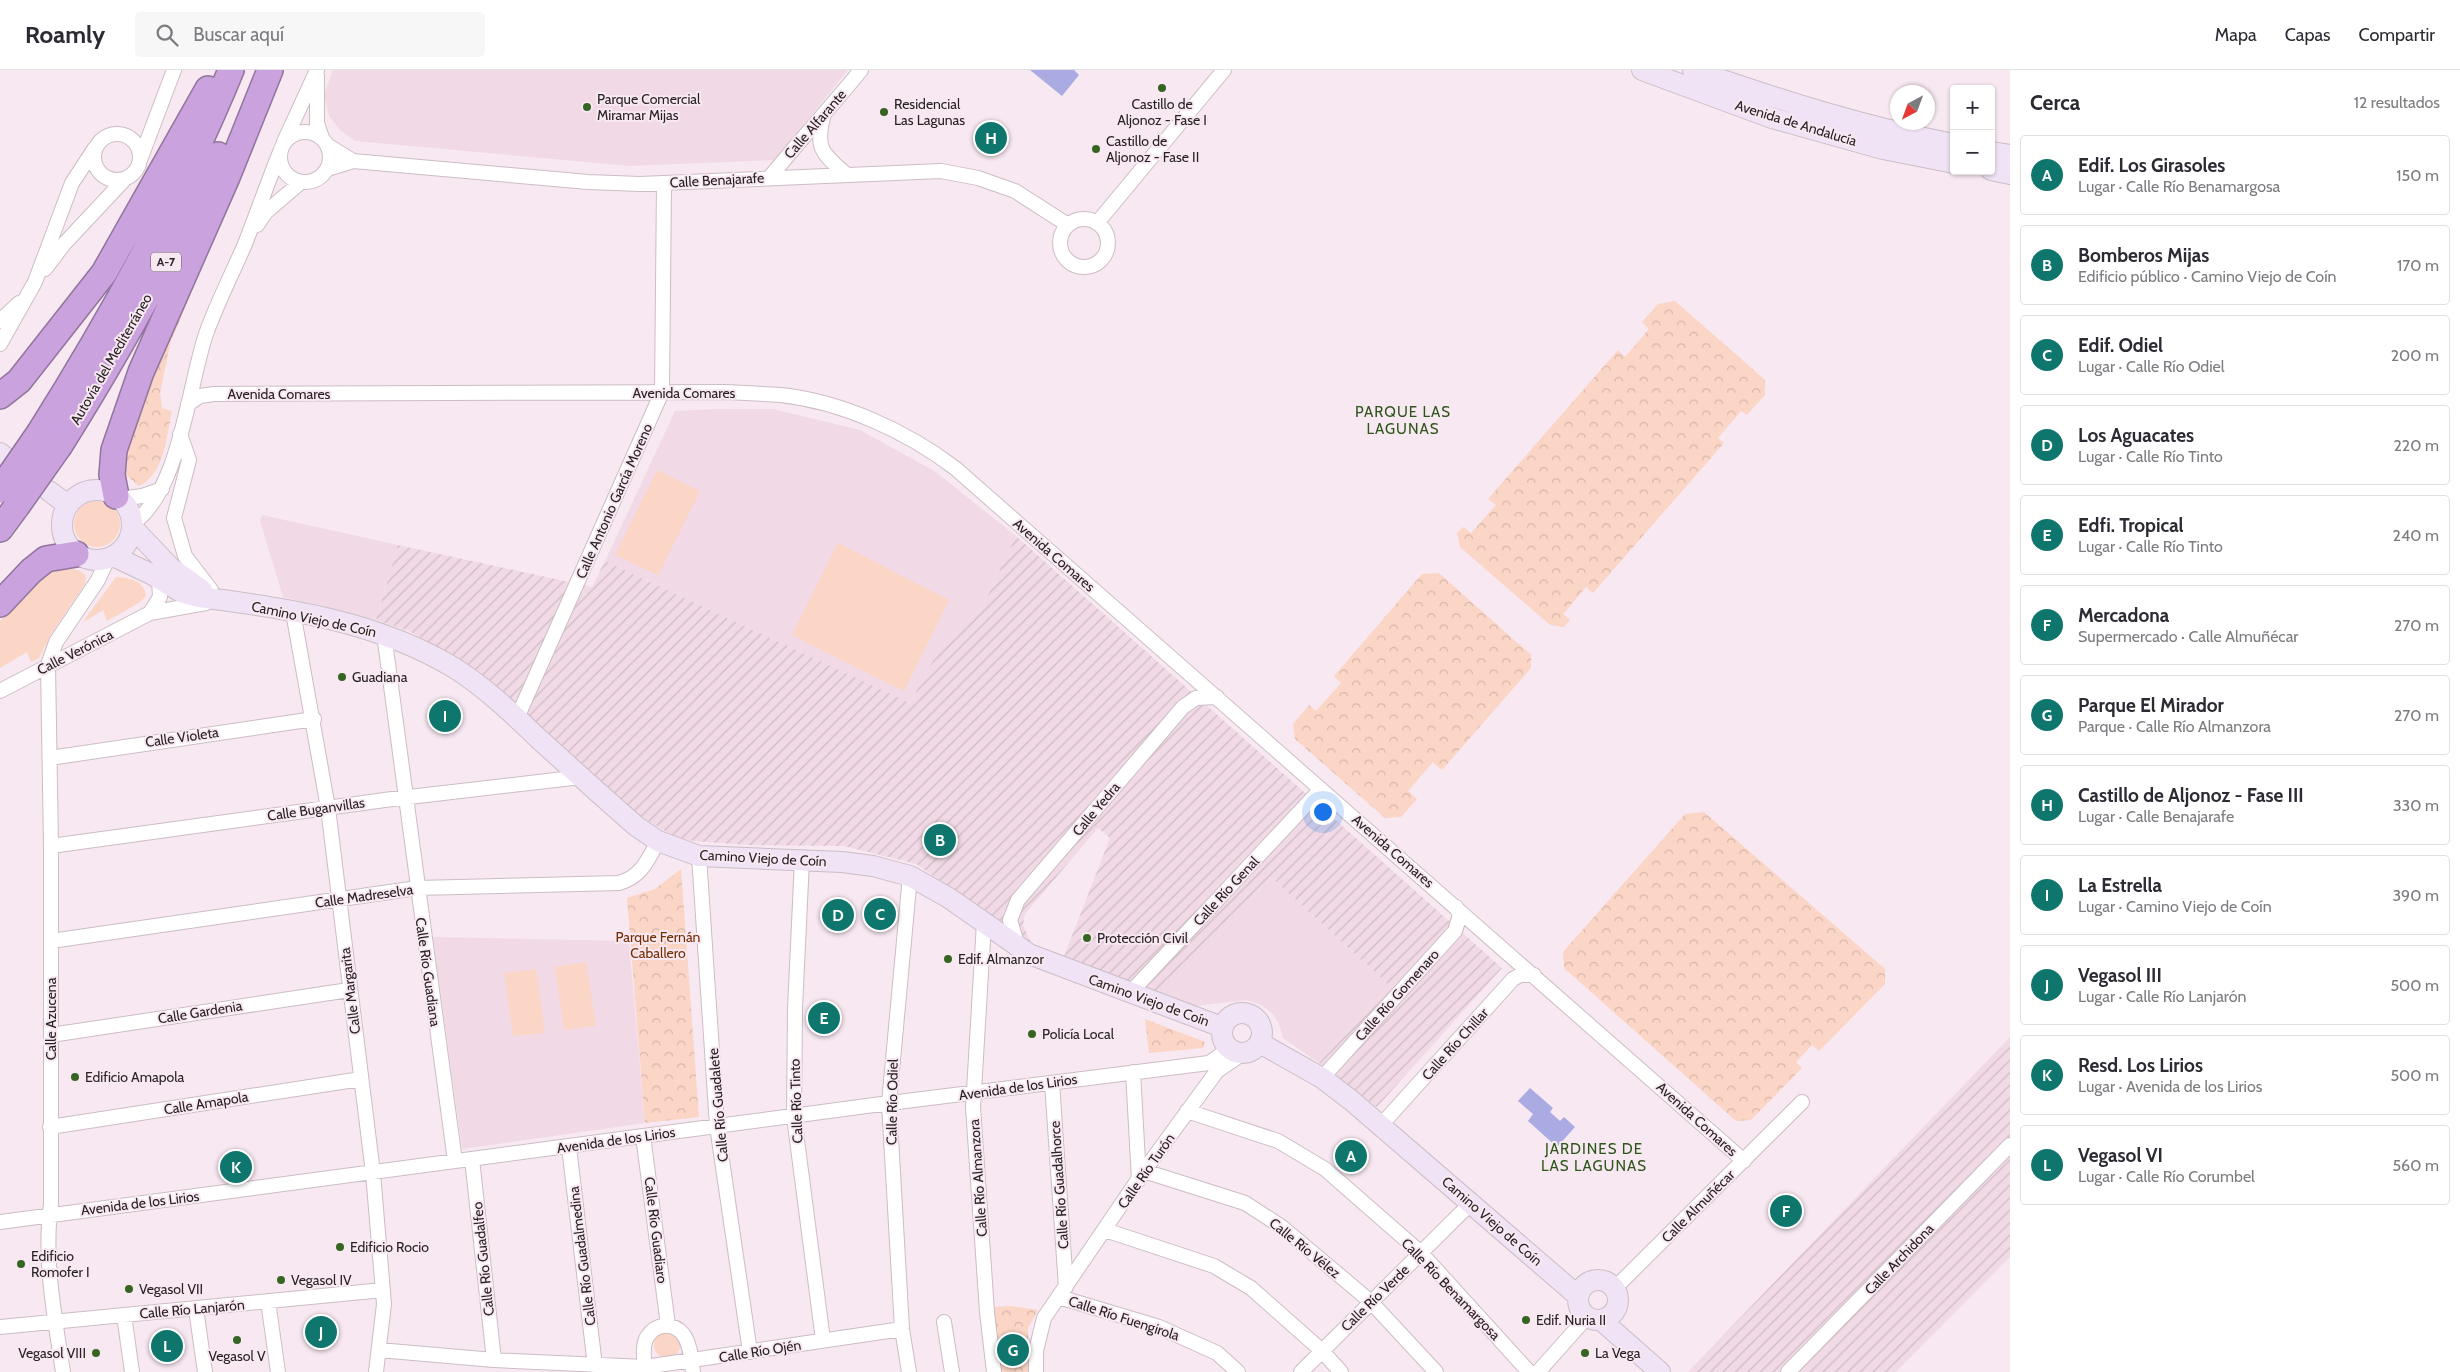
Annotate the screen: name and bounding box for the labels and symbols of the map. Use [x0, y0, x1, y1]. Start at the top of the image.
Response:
marker: Castillo de Aljonoz - Fase I [1156, 82, 1168, 94]
north arrow [1890, 85, 1935, 130]
street label: Calle Alfarante [780, 86, 850, 162]
place label: Parque Comercial Miramar Mijas [597, 90, 701, 124]
place label: Residencial Las Lagunas [894, 95, 965, 129]
place label: Castillo de Aljonoz - Fase I [1117, 95, 1207, 129]
street label: Avenida de Andalucía [1733, 96, 1859, 150]
marker: Parque Comercial Miramar Mijas [581, 101, 593, 113]
marker: Residencial Las Lagunas [878, 106, 890, 118]
pin: H [975, 119, 1007, 157]
place label: Castillo de Aljonoz - Fase II [1106, 132, 1199, 166]
marker: Castillo de Aljonoz - Fase II [1090, 143, 1102, 155]
street label: Calle Benajarafe [669, 169, 765, 191]
road number: A-7 [151, 252, 181, 272]
street label: Autovía del Mediterráneo [66, 290, 156, 428]
street label: Avenida Comares [633, 384, 736, 402]
street label: Avenida Comares [228, 385, 331, 403]
district label: PARQUE LAS LAGUNAS [1355, 403, 1451, 438]
street label: Calle Antonio García Moreno [572, 420, 656, 581]
street label: Avenida Comares [1009, 514, 1099, 596]
street label: Camino Viejo de Coín [250, 597, 378, 641]
street label: Calle Verónica [34, 625, 116, 679]
place label: Guadiana [352, 668, 408, 686]
marker: Guadiana [336, 671, 348, 683]
pin: I [429, 697, 461, 735]
street label: Calle Violeta [144, 723, 220, 751]
street label: Calle Yedra [1068, 778, 1124, 840]
street label: Calle Buganvillas [266, 793, 366, 825]
your location [1310, 799, 1336, 825]
street label: Avenida Comares [1348, 810, 1438, 892]
pin: B [924, 821, 956, 859]
street label: Camino Viejo de Coín [699, 846, 827, 870]
street label: Calle Río Genal [1189, 852, 1263, 930]
street label: Calle Madreselva [314, 880, 415, 912]
pin: C [864, 895, 896, 933]
pin: D [822, 896, 854, 934]
street label: Calle Río Guadiana [411, 916, 445, 1028]
park label: Parque Fernán Caballero [616, 928, 701, 962]
place label: Protección Civil [1097, 929, 1189, 947]
marker: Protección Civil [1081, 932, 1093, 944]
street label: Calle Río Gomenaro [1351, 945, 1443, 1045]
street label: Calle Margarita [336, 946, 364, 1035]
place label: Edif. Almanzor [958, 950, 1044, 968]
marker: Edif. Almanzor [942, 953, 954, 965]
street label: Camino Viejo de Coín [1086, 970, 1212, 1030]
street label: Calle Azucena [42, 977, 60, 1060]
street label: Calle Gardenia [157, 996, 244, 1028]
pin: E [808, 999, 840, 1037]
street label: Calle Río Chillar [1418, 1004, 1493, 1084]
place label: Policía Local [1042, 1025, 1115, 1043]
marker: Policía Local [1026, 1028, 1038, 1040]
street label: Calle Río Guadalete [704, 1047, 732, 1163]
street label: Calle Río Tinto [786, 1058, 806, 1144]
street label: Calle Río Odiel [882, 1058, 902, 1145]
place label: Edificio Amapola [85, 1068, 184, 1086]
street label: Avenida de los Lirios [958, 1070, 1079, 1104]
marker: Edificio Amapola [69, 1071, 81, 1083]
street label: Avenida Comares [1653, 1078, 1741, 1160]
street label: Calle Amapola [162, 1087, 250, 1119]
street label: Calle Río Almanzora [965, 1118, 991, 1238]
street label: Calle Río Guadalhorce [1046, 1120, 1072, 1250]
street label: Avenida de los Lirios [556, 1123, 677, 1157]
street label: Calle Río Turón [1113, 1130, 1179, 1212]
pin: A [1335, 1137, 1367, 1175]
district label: JARDINES DE LAS LAGUNAS [1541, 1140, 1647, 1175]
pin: K [220, 1148, 252, 1186]
street label: Calle Almuñécar [1658, 1165, 1739, 1246]
street label: Camino Viejo de Coín [1438, 1172, 1546, 1270]
street label: Calle Río Guadiaro [641, 1176, 671, 1285]
street label: Calle Río Guadalmedina [564, 1185, 599, 1327]
street label: Avenida de los Lirios [80, 1187, 201, 1219]
pin: F [1770, 1192, 1802, 1230]
street label: Calle Río Guadalfeo [468, 1201, 498, 1317]
street label: Calle Río Vélez [1266, 1214, 1344, 1282]
street label: Calle Archidona [1861, 1219, 1938, 1298]
street label: Calle Río Benamargosa [1398, 1234, 1505, 1344]
place label: Edificio Rocio [350, 1238, 429, 1256]
marker: Edificio Rocio [334, 1241, 346, 1253]
place label: Edificio Romofer I [31, 1247, 90, 1281]
marker: Edificio Romofer I [15, 1258, 27, 1270]
street label: Calle Río Verde [1337, 1261, 1413, 1335]
place label: Vegasol IV [291, 1271, 352, 1289]
marker: Vegasol IV [275, 1274, 287, 1286]
place label: Vegasol VII [139, 1280, 203, 1298]
marker: Vegasol VII [123, 1283, 135, 1295]
street label: Calle Río Fuengirola [1066, 1292, 1182, 1345]
street label: Calle Río Lanjarón [139, 1295, 245, 1323]
place label: Edif. Nuria II [1536, 1311, 1606, 1329]
pin: J [305, 1313, 337, 1351]
marker: Edif. Nuria II [1520, 1314, 1532, 1326]
pin: L [151, 1327, 183, 1365]
pin: G [997, 1331, 1029, 1369]
marker: Vegasol V [231, 1334, 243, 1346]
street label: Calle Río Ojén [718, 1336, 803, 1366]
place label: Vegasol VIII [18, 1344, 86, 1362]
place label: La Vega [1595, 1344, 1641, 1362]
marker: Vegasol VIII [90, 1347, 102, 1359]
place label: Vegasol V [208, 1347, 266, 1365]
marker: La Vega [1579, 1347, 1591, 1359]

